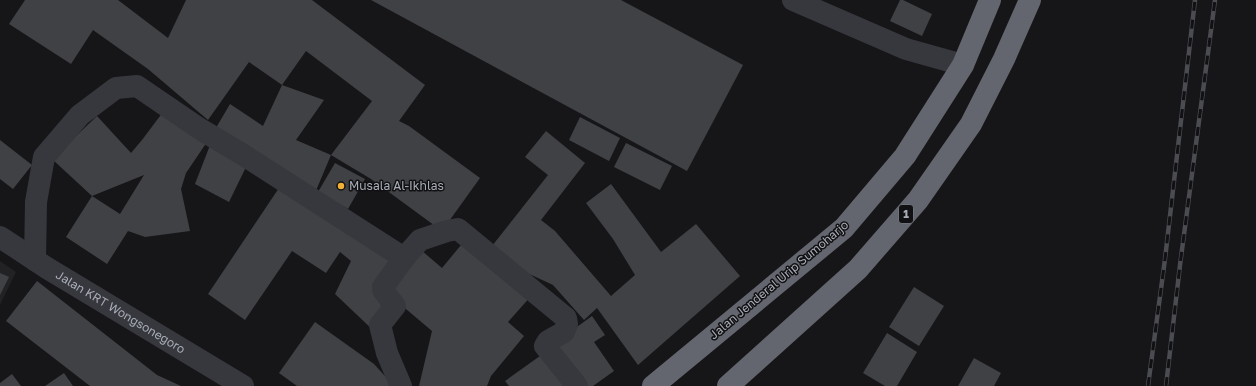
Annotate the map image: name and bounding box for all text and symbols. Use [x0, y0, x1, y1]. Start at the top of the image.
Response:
place label: Musala Al-Ikhlas [349, 178, 444, 193]
marker: Musala Al-Ikhlas [336, 181, 346, 191]
road number: 1 [899, 205, 913, 223]
street label: Jalan Jenderal Urip Sumoharjo [706, 217, 851, 342]
street label: Jalan KRT Wongsonegoro [53, 267, 188, 357]

